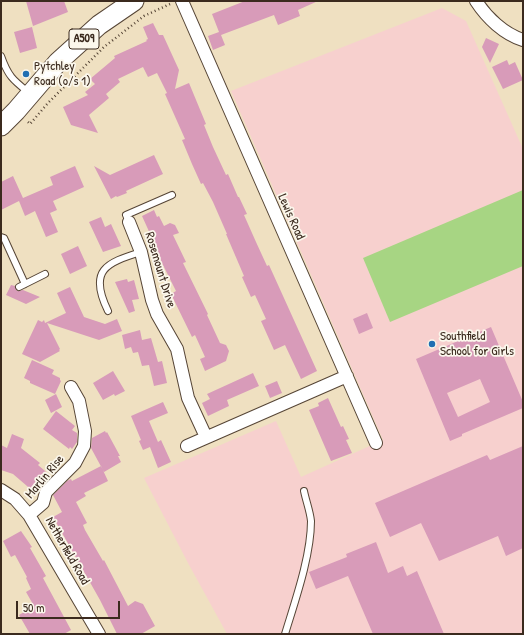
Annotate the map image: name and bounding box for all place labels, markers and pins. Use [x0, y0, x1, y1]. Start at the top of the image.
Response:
place label: Pytchley Road (o/s 1) [34, 59, 91, 90]
marker: Pytchley Road (o/s 1) [21, 69, 31, 79]
place label: Southfield School for Girls [440, 329, 514, 360]
marker: Southfield School for Girls [427, 339, 437, 349]

